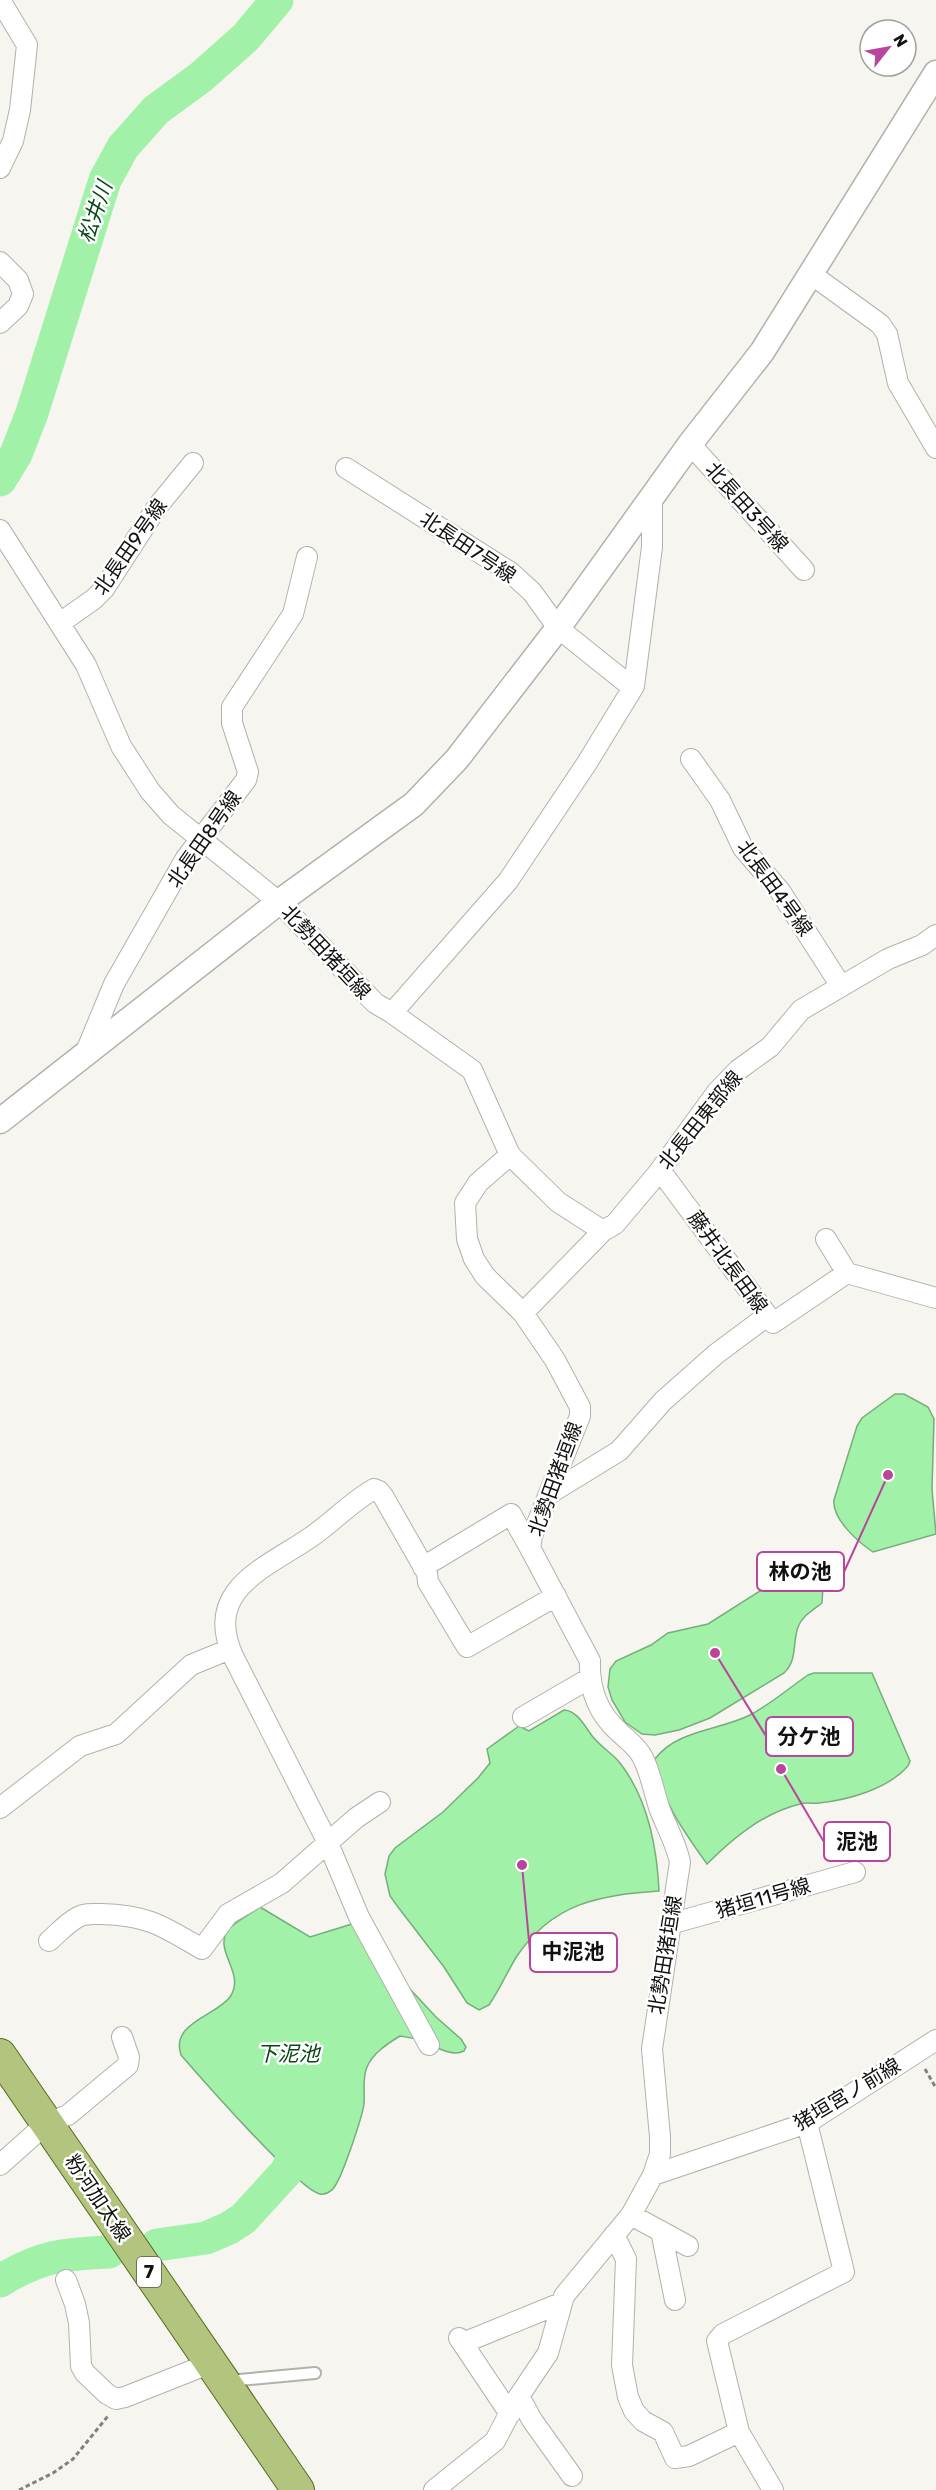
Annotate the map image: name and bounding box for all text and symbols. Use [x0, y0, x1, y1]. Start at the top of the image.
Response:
north arrow [858, 18, 918, 78]
text: N [889, 31, 912, 50]
water label: 松井川 [73, 176, 118, 246]
street label: 北長田3号線 [701, 457, 793, 557]
street label: 北長田9号線 [88, 494, 172, 600]
street label: 北長田7号線 [416, 506, 520, 588]
street label: 北長田8号線 [162, 786, 246, 892]
street label: 北長田4号線 [732, 835, 818, 941]
street label: 北勢田猪垣線 [276, 900, 376, 1004]
street label: 北長田東部線 [653, 1066, 747, 1174]
street label: 藤井北長田線 [683, 1206, 773, 1318]
street label: 北勢田猪垣線 [523, 1419, 587, 1539]
callout: 林の池 [757, 1552, 844, 1591]
text: 林の池 [769, 1559, 832, 1584]
callout: 分ケ池 [766, 1717, 853, 1756]
text: 分ケ池 [778, 1724, 841, 1749]
callout: 泥池 [824, 1822, 890, 1861]
text: 泥池 [836, 1829, 878, 1854]
street label: 猪垣11号線 [713, 1873, 813, 1923]
street label: 北勢田猪垣線 [644, 1894, 686, 2016]
callout: 中泥池 [530, 1933, 617, 1972]
text: 中泥池 [542, 1939, 605, 1964]
water label: 下泥池 [257, 2041, 321, 2066]
street label: 猪垣宮ノ前線 [789, 2053, 905, 2135]
street label: 粉河加太線 [60, 2150, 136, 2246]
road number: 7 [137, 2257, 161, 2287]

